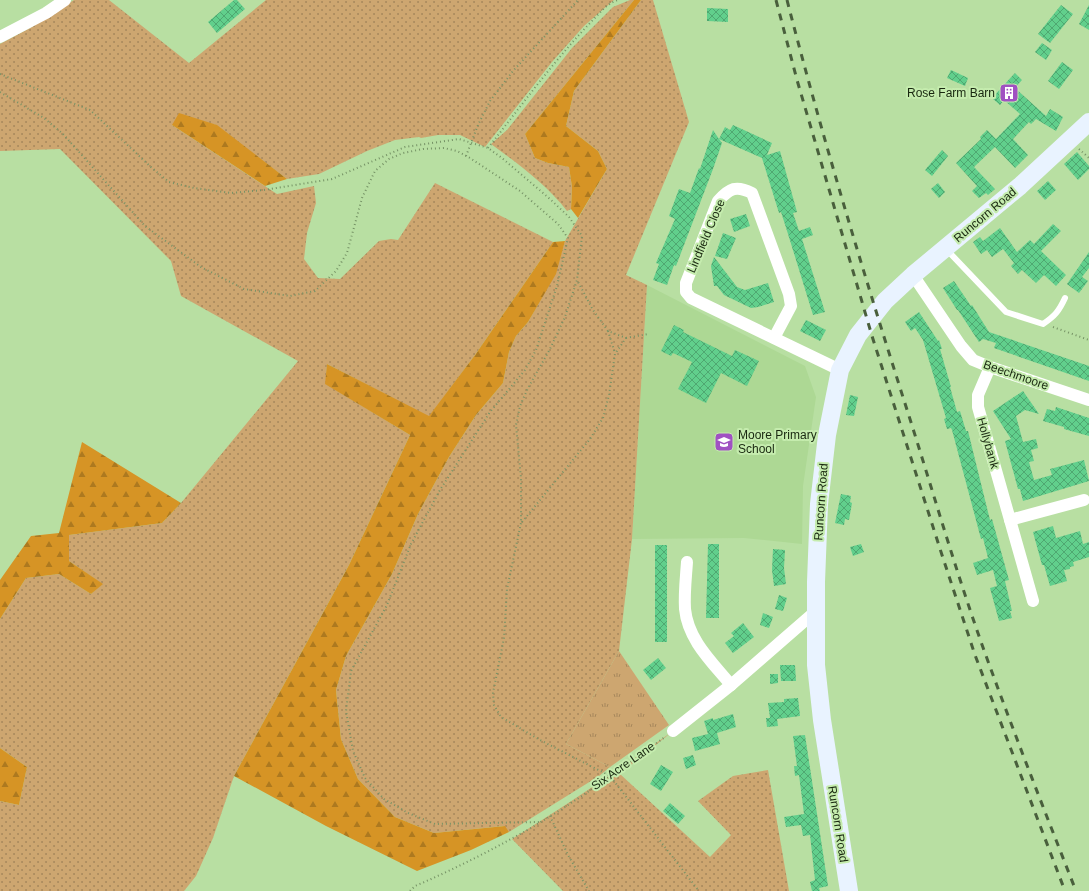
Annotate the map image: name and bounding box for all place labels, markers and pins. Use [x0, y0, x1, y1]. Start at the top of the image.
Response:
building icon: Rose Farm Barn [998, 82, 1020, 104]
place label: Rose Farm Barn [907, 86, 995, 100]
place label: Moore Primary School [738, 428, 817, 456]
school or university icon: Moore Primary School [713, 431, 735, 453]

